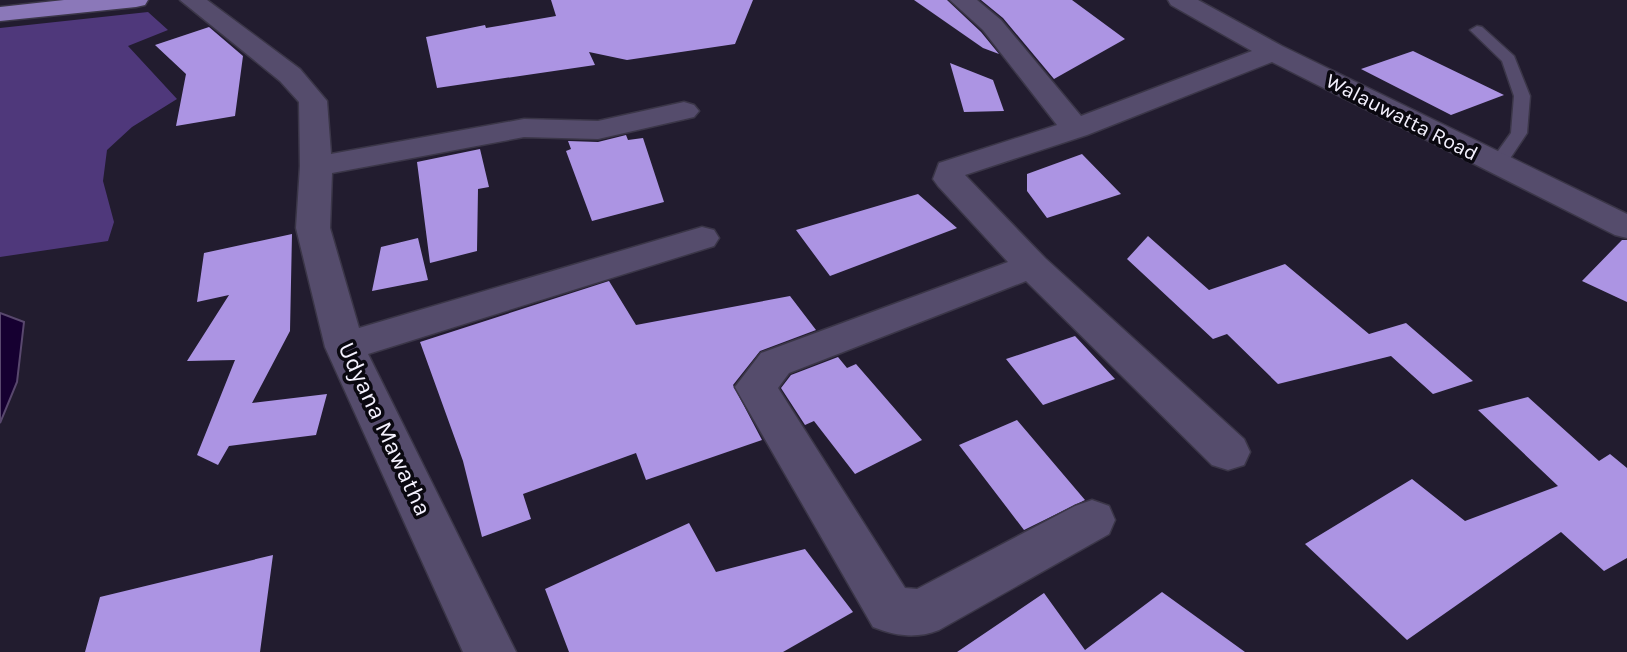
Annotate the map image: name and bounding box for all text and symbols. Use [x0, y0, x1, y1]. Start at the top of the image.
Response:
street label: Walauwatta Road [1322, 68, 1482, 166]
street label: Udyana Mawatha [332, 338, 438, 520]

